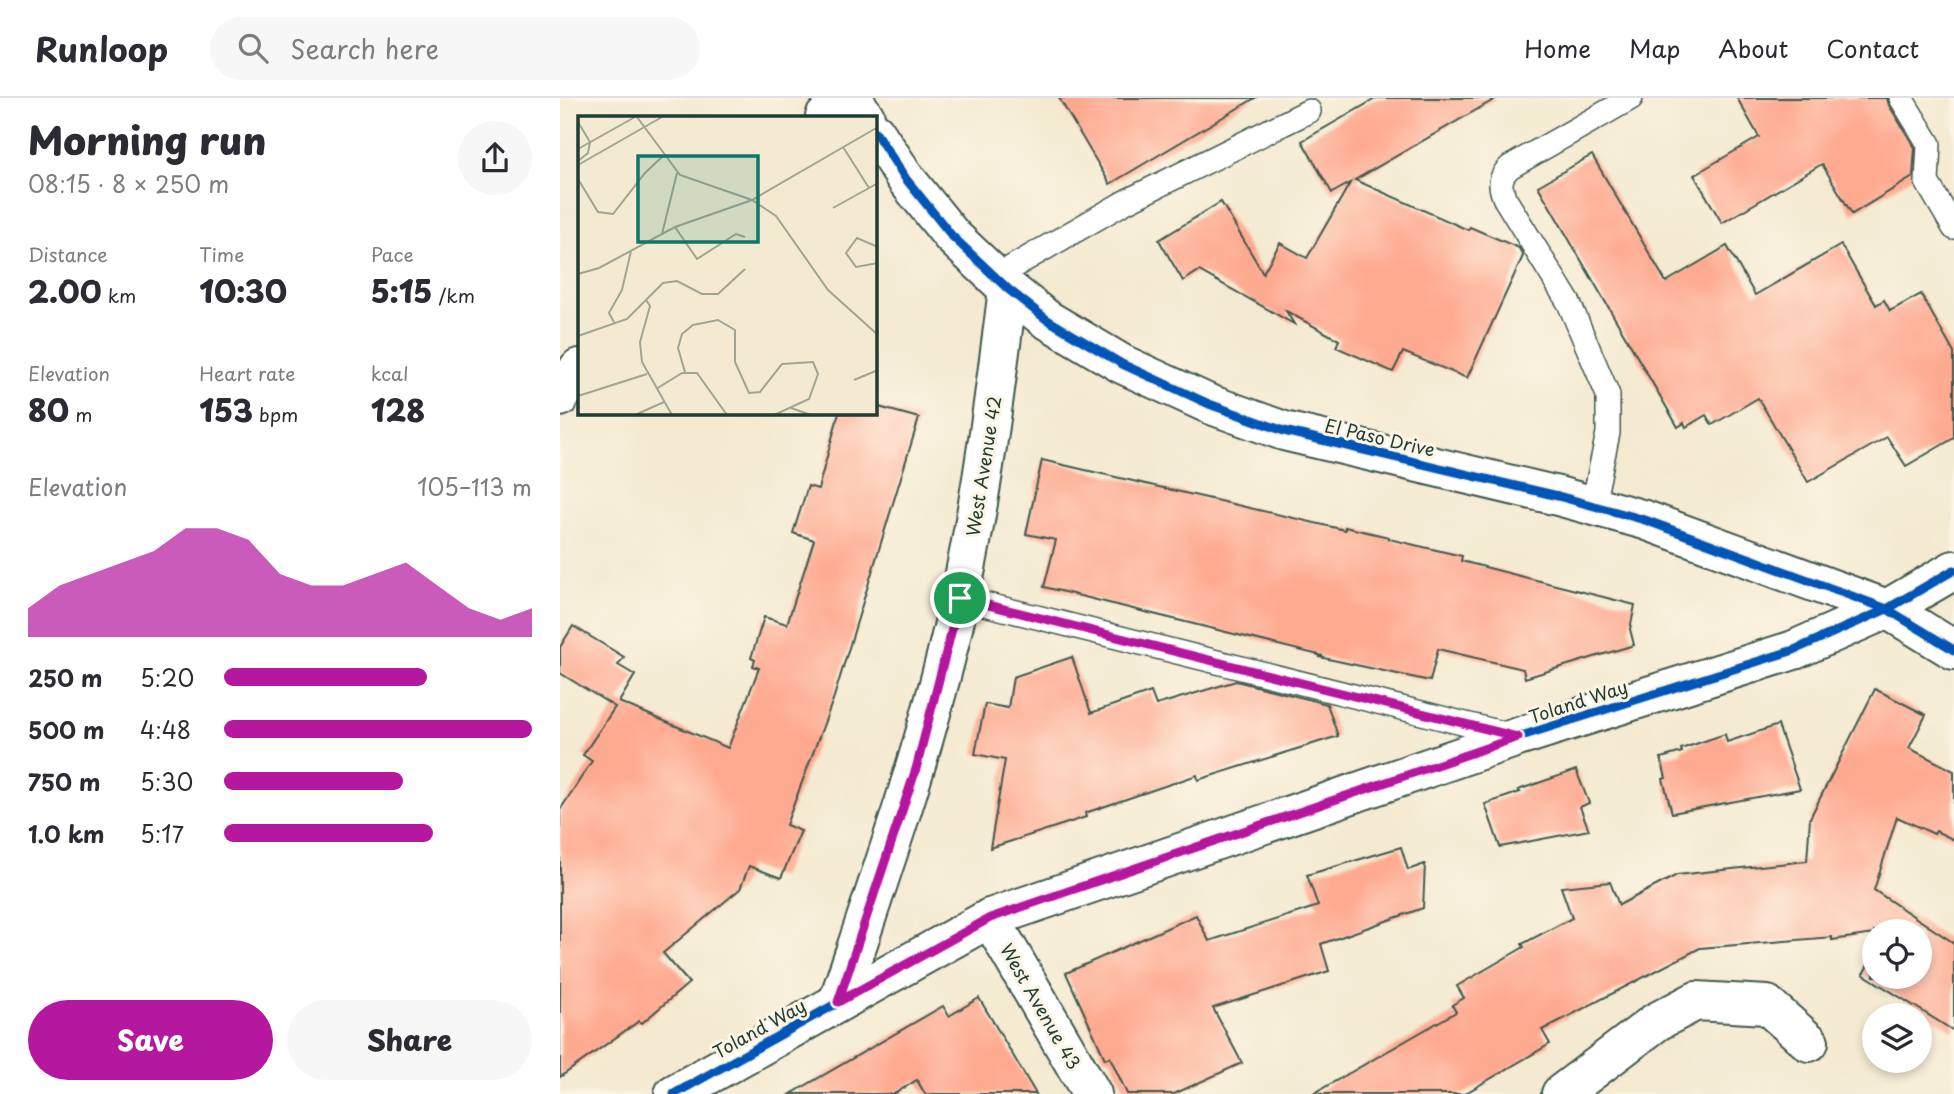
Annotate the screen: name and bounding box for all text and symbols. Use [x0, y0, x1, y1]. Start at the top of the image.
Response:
search box [210, 17, 700, 80]
text: Runloop [35, 23, 168, 73]
icon: search [234, 29, 272, 67]
text: Search here [290, 29, 439, 68]
text: Home [1524, 30, 1591, 66]
text: Map [1629, 30, 1680, 66]
text: About [1718, 30, 1788, 66]
text: Contact [1826, 30, 1919, 66]
text: Morning run [28, 111, 266, 168]
inset map [578, 116, 877, 415]
button: share [458, 121, 532, 195]
text: 08:15 · 8 × 250 m [28, 166, 229, 201]
text: Distance [28, 240, 108, 268]
text: Time [199, 240, 244, 268]
text: Pace [371, 240, 414, 268]
text: 2.00 [28, 268, 102, 313]
text: 10:30 [199, 268, 287, 313]
text: 5:15 [371, 268, 432, 313]
text: km [102, 281, 136, 309]
text: /km [432, 281, 475, 309]
text: Elevation [28, 359, 110, 387]
text: Heart rate [199, 359, 295, 387]
text: kcal [371, 359, 409, 387]
text: 80 [28, 387, 69, 432]
text: 153 [199, 387, 253, 432]
text: 128 [371, 387, 425, 432]
street label: West Avenue 42 [959, 394, 1007, 538]
text: m [69, 400, 93, 428]
text: bpm [253, 400, 298, 428]
street label: El Paso Drive [1322, 411, 1438, 463]
text: Elevation [28, 469, 127, 504]
text: 105–113 m [417, 469, 532, 504]
pin [930, 568, 990, 628]
icon: arrive [941, 579, 979, 617]
text: 250 m [28, 660, 103, 695]
text: 5:20 [140, 660, 194, 695]
street label: Toland Way [1525, 672, 1631, 730]
text: 500 m [28, 712, 105, 747]
text: 4:48 [140, 712, 191, 747]
text: 750 m [28, 764, 100, 799]
text: 5:30 [140, 764, 193, 799]
text: 1.0 km [28, 816, 105, 851]
text: 5:17 [140, 816, 184, 851]
map controls [1862, 919, 1932, 1073]
button: locate [1862, 919, 1932, 989]
street label: West Avenue 43 [994, 938, 1088, 1074]
street label: Toland Way [708, 991, 810, 1065]
button: Save [28, 1000, 273, 1080]
button: Share [287, 1000, 532, 1080]
button: layers [1862, 1003, 1932, 1073]

